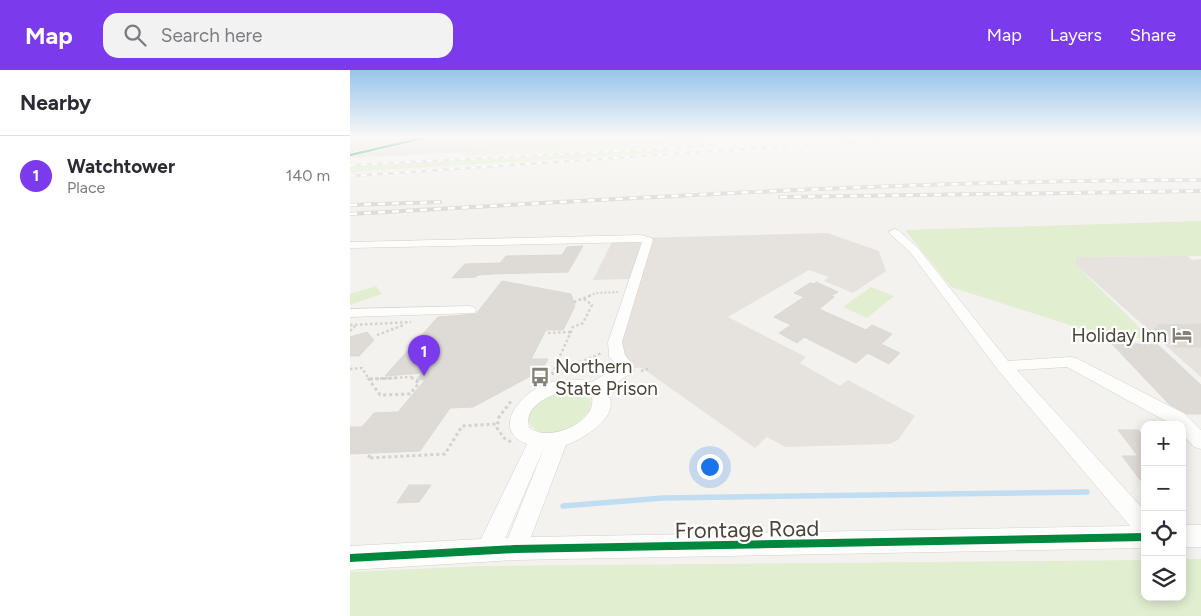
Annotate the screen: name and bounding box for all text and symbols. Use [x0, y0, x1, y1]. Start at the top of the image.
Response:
search box [103, 13, 453, 58]
text: Map [25, 21, 73, 50]
icon: search [121, 21, 149, 49]
text: Search here [161, 24, 262, 47]
text: Map [987, 24, 1022, 46]
text: Layers [1050, 24, 1102, 46]
text: Share [1130, 24, 1176, 46]
text: Nearby [20, 90, 91, 115]
text: Watchtower [67, 155, 175, 178]
text: 1 [33, 166, 39, 185]
text: 140 m [286, 166, 330, 185]
text: Place [67, 178, 105, 197]
place label: Holiday Inn [1071, 324, 1167, 347]
hotel icon: Holiday Inn [1171, 324, 1193, 346]
pin: 1 [408, 335, 440, 376]
place label: Northern State Prison [555, 355, 658, 400]
bus stop icon: Northern State Prison [529, 366, 551, 388]
map controls [1141, 421, 1186, 601]
button: + [1141, 421, 1186, 466]
your location [697, 454, 723, 480]
button: − [1141, 466, 1186, 511]
button: locate [1141, 511, 1186, 556]
street label: Frontage Road [674, 515, 820, 544]
button: layers [1141, 556, 1186, 601]

